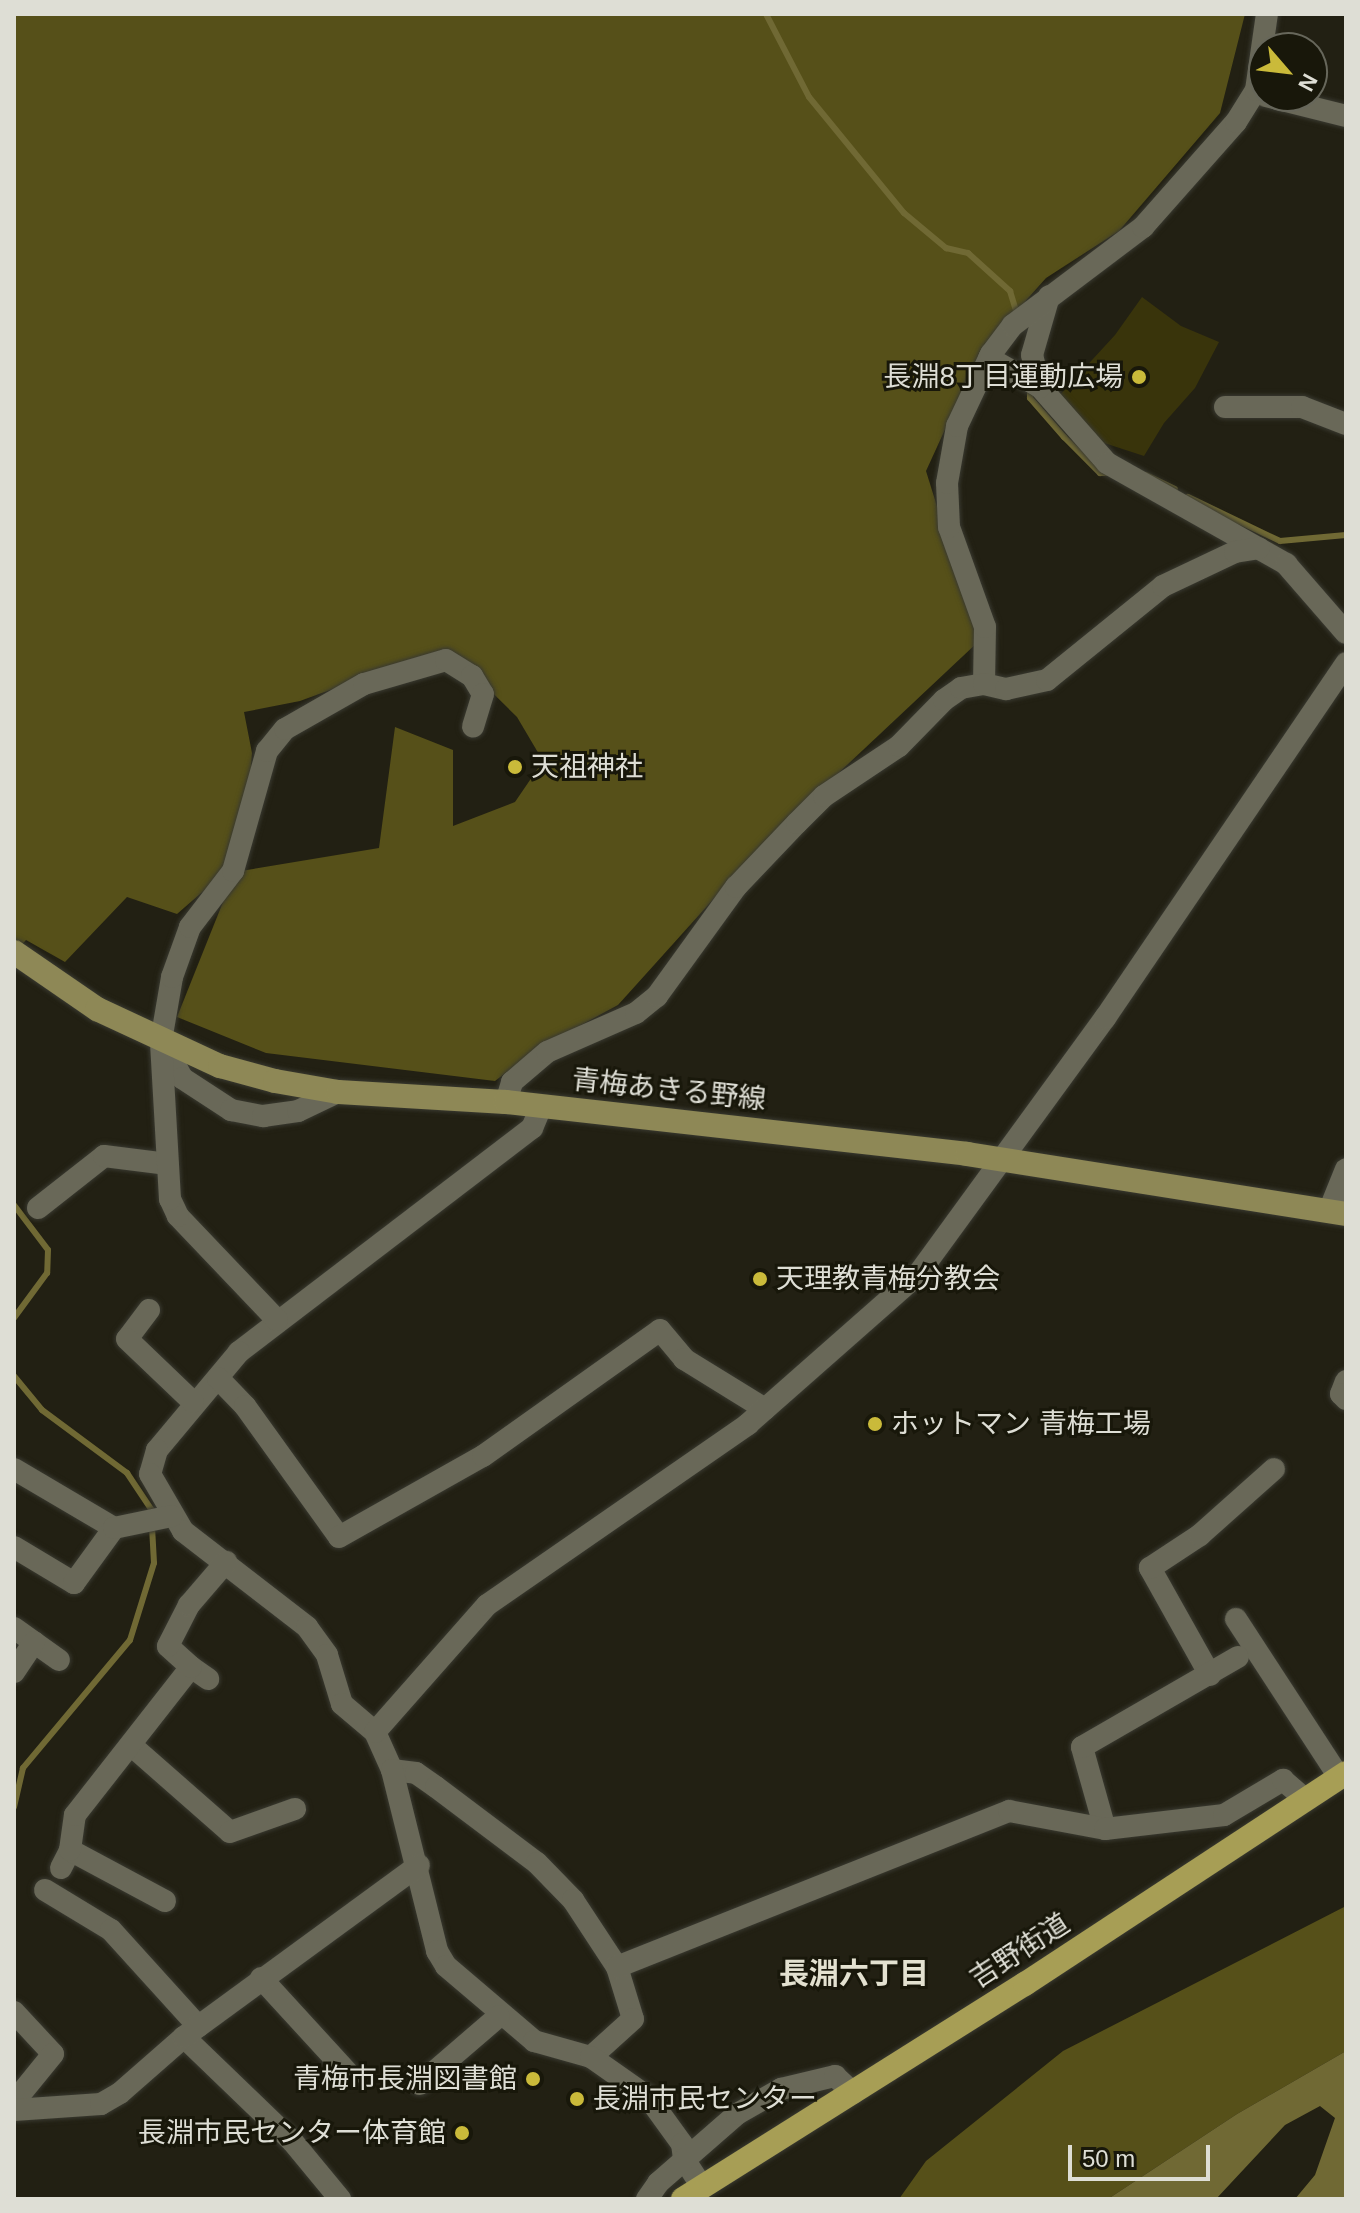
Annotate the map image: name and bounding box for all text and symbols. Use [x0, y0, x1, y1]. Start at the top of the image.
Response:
north arrow [1248, 32, 1328, 112]
text: N [1293, 70, 1323, 95]
place label: 長淵8丁目運動広場 [883, 360, 1123, 394]
marker: 長淵8丁目運動広場 [1130, 368, 1148, 386]
place label: 天祖神社 [531, 750, 643, 784]
marker: 天祖神社 [506, 758, 524, 776]
street label: 青梅あきる野線 [570, 1063, 768, 1117]
place label: 天理教青梅分教会 [776, 1262, 1000, 1296]
marker: 天理教青梅分教会 [751, 1270, 769, 1288]
place label: ホットマン 青梅工場 [891, 1407, 1151, 1441]
marker: ホットマン 青梅工場 [866, 1415, 884, 1433]
street label: 吉野街道 [964, 1906, 1076, 1996]
district label: 長淵六丁目 [779, 1956, 929, 1992]
place label: 青梅市長淵図書館 [293, 2062, 517, 2096]
marker: 青梅市長淵図書館 [524, 2070, 542, 2088]
place label: 長淵市民センター [593, 2082, 817, 2116]
marker: 長淵市民センター [568, 2090, 586, 2108]
place label: 長淵市民センター体育館 [138, 2116, 446, 2150]
marker: 長淵市民センター体育館 [453, 2124, 471, 2142]
scale bar [1072, 2129, 1214, 2179]
text: 50 m [1082, 2145, 1135, 2172]

